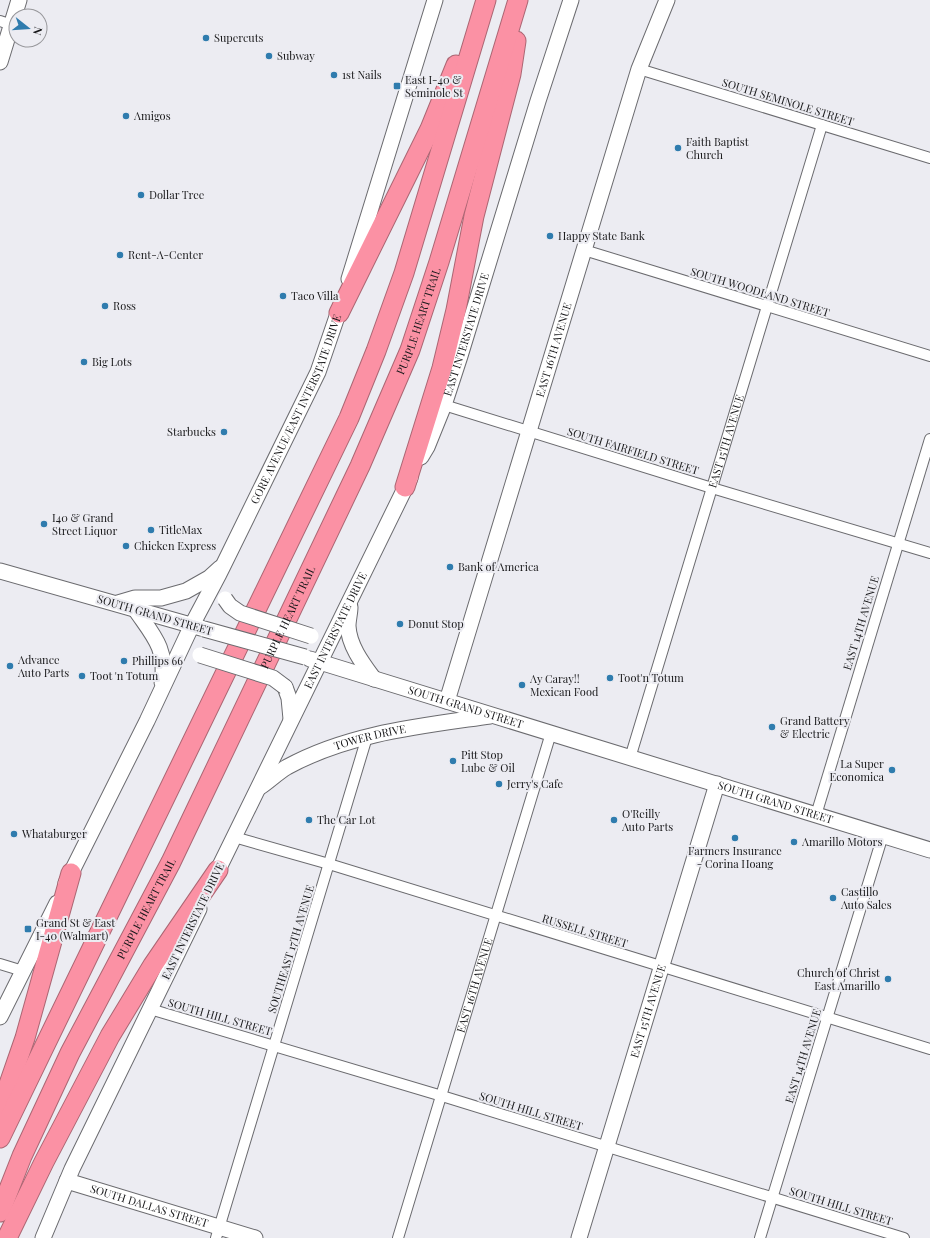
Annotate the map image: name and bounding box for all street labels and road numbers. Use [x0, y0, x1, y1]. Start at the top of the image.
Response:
street label: SOUTH SEMINOLE STREET [720, 74, 856, 129]
street label: SOUTH WOODLAND STREET [689, 263, 832, 320]
street label: PURPLE HEART TRAIL [392, 265, 444, 377]
street label: EAST INTERSTATE DRIVE [439, 270, 492, 398]
street label: EAST 16TH AVENUE [532, 300, 575, 399]
street label: GORE AVENUE/EAST INTERSTATE DRIVE [247, 312, 344, 506]
street label: EAST 15TH AVENUE [704, 392, 747, 490]
street label: SOUTH FAIRFIELD STREET [566, 423, 701, 478]
street label: PURPLE HEART TRAIL [256, 563, 319, 671]
street label: EAST INTERSTATE DRIVE [300, 569, 370, 691]
street label: EAST 14TH AVENUE [839, 574, 882, 672]
street label: SOUTH GRAND STREET [96, 591, 215, 638]
street label: SOUTH GRAND STREET [406, 682, 526, 731]
street label: TOWER DRIVE [332, 721, 407, 753]
street label: SOUTH GRAND STREET [716, 777, 835, 827]
street label: PURPLE HEART TRAIL [113, 855, 179, 962]
street label: EAST INTERSTATE DRIVE [158, 860, 228, 982]
street label: SOUTHEAST 17TH AVENUE [264, 883, 317, 1015]
street label: RUSSELL STREET [540, 910, 630, 951]
street label: EAST 16TH AVENUE [453, 936, 496, 1034]
street label: EAST 15TH AVENUE [626, 962, 669, 1060]
street label: SOUTH HILL STREET [167, 995, 274, 1039]
street label: EAST 14TH AVENUE [781, 1007, 824, 1105]
street label: SOUTH HILL STREET [478, 1088, 585, 1133]
street label: SOUTH DALLAS STREET [89, 1180, 210, 1230]
street label: SOUTH HILL STREET [788, 1183, 895, 1228]

